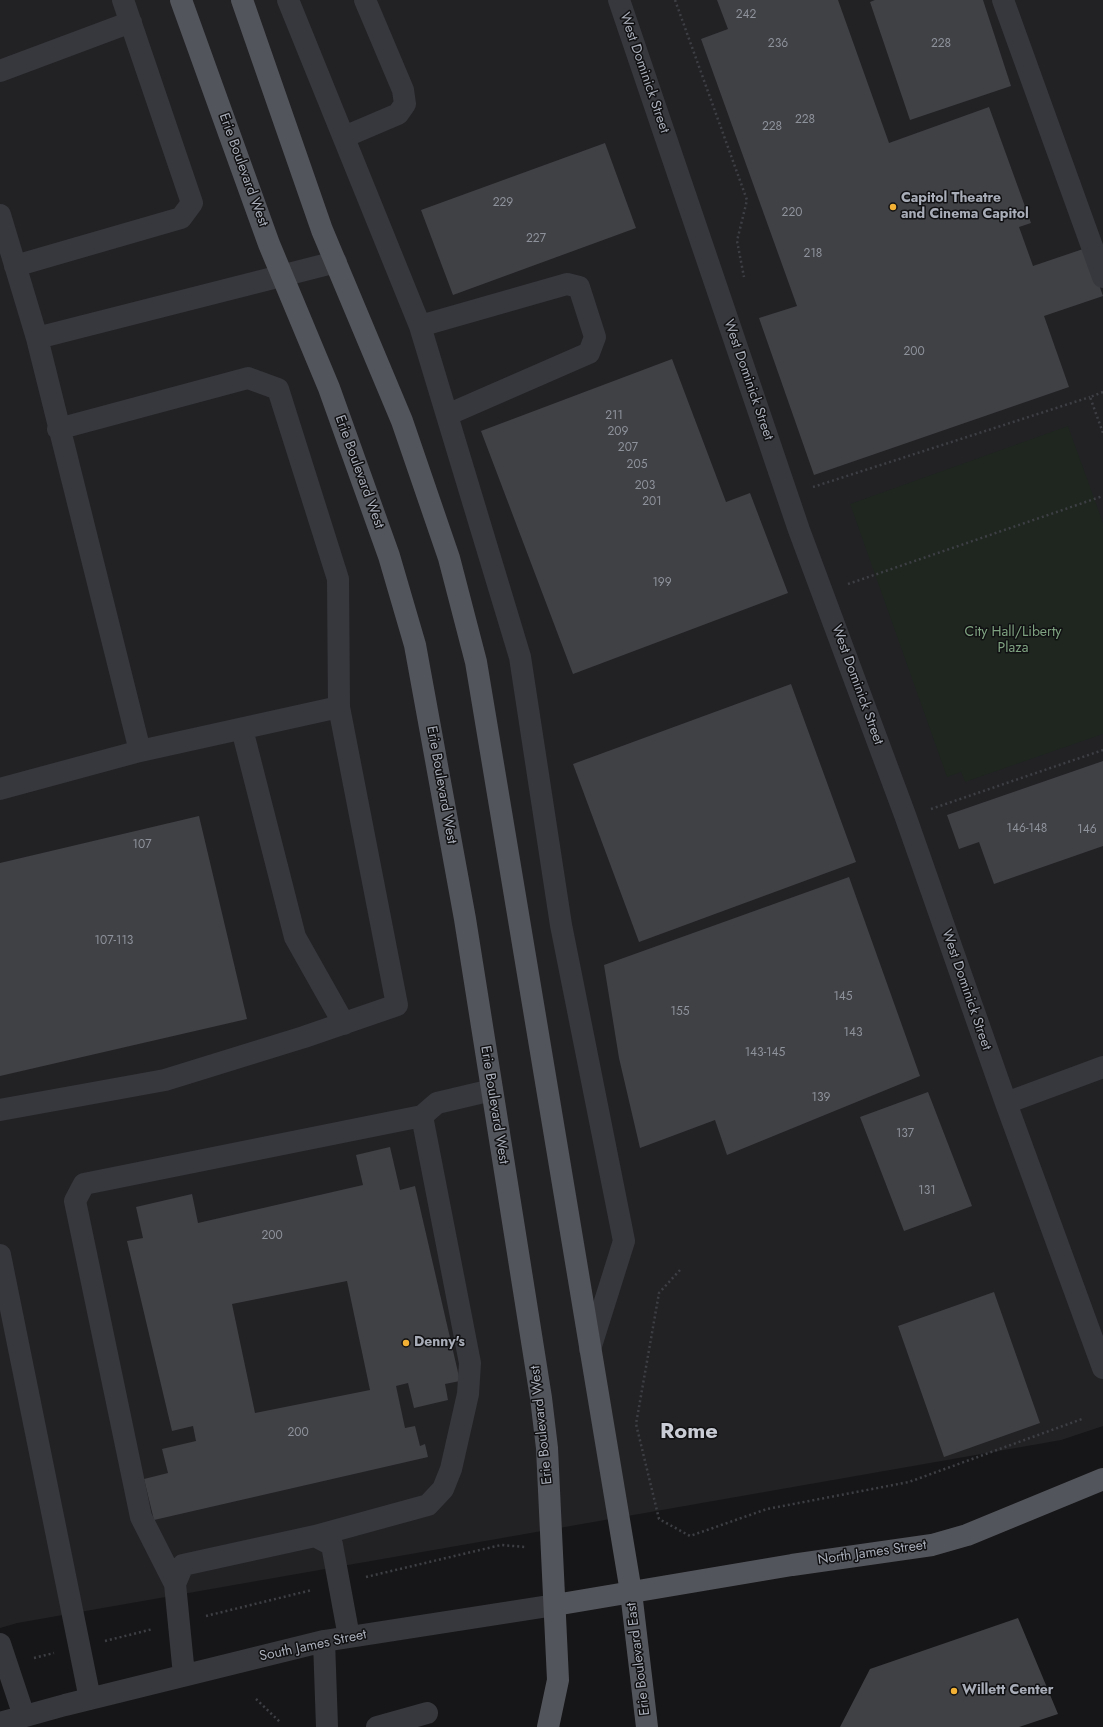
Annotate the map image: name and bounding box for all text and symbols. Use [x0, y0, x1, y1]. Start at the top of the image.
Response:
house number: 242 [736, 8, 756, 22]
street label: West Dominick Street [615, 11, 673, 135]
house number: 236 [768, 37, 788, 51]
house number: 228 [931, 37, 951, 51]
street label: Erie Boulevard West [215, 111, 271, 229]
house number: 228 [795, 113, 815, 127]
house number: 228 [762, 120, 782, 134]
place label: Capitol Theatre and Cinema Capitol [901, 191, 1029, 224]
house number: 229 [493, 196, 513, 210]
marker: Capitol Theatre and Cinema Capitol [888, 202, 898, 212]
house number: 220 [782, 206, 802, 220]
house number: 227 [526, 232, 546, 246]
house number: 218 [804, 247, 822, 261]
street label: West Dominick Street [719, 318, 777, 442]
house number: 200 [903, 345, 925, 359]
house number: 211 [605, 409, 623, 423]
street label: Erie Boulevard West [331, 413, 387, 531]
house number: 209 [608, 425, 628, 439]
house number: 207 [618, 441, 638, 455]
house number: 205 [627, 458, 647, 472]
house number: 203 [635, 479, 655, 493]
house number: 201 [642, 495, 662, 509]
house number: 199 [652, 576, 672, 590]
street label: West Dominick Street [828, 623, 886, 747]
park label: City Hall/Liberty Plaza [965, 625, 1061, 658]
street label: Erie Boulevard West [422, 725, 460, 845]
house number: 146-148 [1007, 822, 1047, 836]
house number: 146 [1077, 823, 1097, 837]
house number: 107 [133, 838, 151, 852]
street label: West Dominick Street [937, 928, 995, 1052]
house number: 107-113 [95, 934, 133, 948]
house number: 145 [833, 990, 853, 1004]
house number: 155 [671, 1005, 689, 1019]
house number: 143 [844, 1026, 862, 1040]
street label: Erie Boulevard West [476, 1045, 512, 1165]
house number: 143-145 [745, 1046, 785, 1060]
house number: 139 [812, 1091, 830, 1105]
house number: 137 [896, 1127, 914, 1141]
house number: 131 [918, 1184, 936, 1198]
house number: 200 [261, 1229, 283, 1243]
place label: Denny's [414, 1335, 465, 1351]
marker: Denny's [401, 1338, 411, 1348]
street label: Erie Boulevard West [527, 1365, 557, 1485]
district label: Rome [660, 1420, 718, 1446]
house number: 200 [287, 1426, 309, 1440]
street label: North James Street [817, 1537, 927, 1569]
street label: Erie Boulevard East [624, 1601, 654, 1717]
street label: South James Street [258, 1626, 368, 1666]
place label: Willett Center [962, 1683, 1054, 1699]
marker: Willett Center [949, 1686, 959, 1696]

